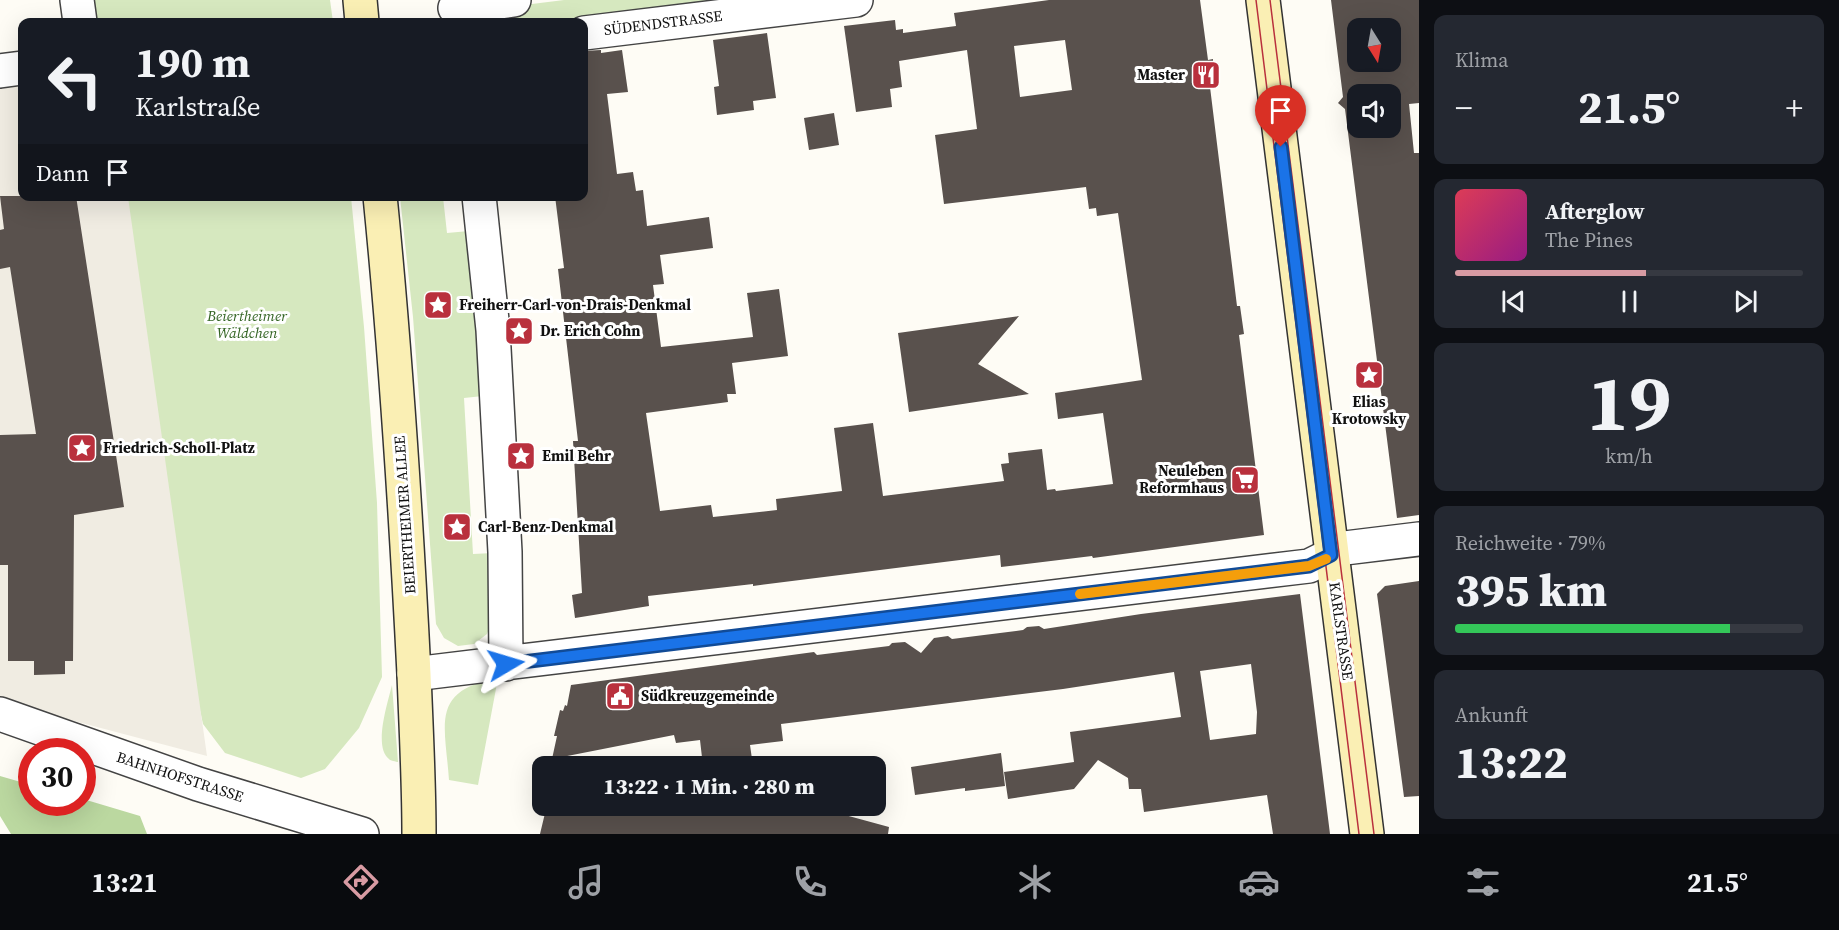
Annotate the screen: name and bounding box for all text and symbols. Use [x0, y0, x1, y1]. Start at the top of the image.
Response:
street label: SÜDENDSTRASSE [603, 5, 723, 40]
north arrow [1347, 18, 1401, 72]
map controls [1347, 18, 1401, 138]
text: 190 m [135, 33, 250, 91]
icon: left [36, 42, 114, 120]
text: Klima [1455, 46, 1508, 74]
restaurant icon: Master [1190, 59, 1222, 91]
place label: Master [1137, 64, 1185, 85]
text: 21.5° [1578, 76, 1680, 138]
button: sound [1347, 84, 1401, 138]
pin [1255, 85, 1306, 147]
text: − [1455, 85, 1473, 130]
text: + [1786, 85, 1803, 130]
text: Karlstraße [135, 88, 261, 125]
icon: arrive [1264, 94, 1297, 127]
icon: arrive [101, 156, 134, 189]
text: Dann [36, 158, 89, 188]
text: Afterglow [1545, 196, 1645, 226]
text: The Pines [1545, 226, 1633, 254]
icon: previous [1497, 285, 1530, 318]
icon: pause [1613, 285, 1646, 318]
icon: next [1729, 285, 1762, 318]
place icon: Freiherr-Carl-von-Drais-Denkmal [422, 289, 454, 321]
place label: Freiherr-Carl-von-Drais-Denkmal [459, 294, 691, 315]
park label: Beiertheimer Wäldchen [206, 305, 288, 343]
place icon: Dr. Erich Cohn [503, 315, 535, 347]
place label: Dr. Erich Cohn [540, 320, 640, 341]
text: 19 [1587, 349, 1671, 456]
place icon: Elias Krotowsky [1353, 359, 1385, 391]
place label: Elias Krotowsky [1332, 391, 1406, 429]
place icon: Friedrich-Scholl-Platz [66, 432, 98, 464]
street label: BEIERTHEIMER ALLEE [388, 435, 421, 595]
place label: Friedrich-Scholl-Platz [103, 437, 255, 458]
place icon: Emil Behr [505, 440, 537, 472]
text: km/h [1605, 442, 1653, 470]
place label: Emil Behr [542, 445, 611, 466]
place label: Neuleben Reformhaus [1139, 460, 1224, 498]
supermarket icon: Neuleben Reformhaus [1229, 464, 1261, 496]
place icon: Carl-Benz-Denkmal [441, 511, 473, 543]
place label: Carl-Benz-Denkmal [478, 516, 614, 537]
text: Reichweite · 79% [1455, 529, 1606, 557]
text: 395 km [1455, 559, 1607, 621]
street label: KARLSTRASSE [1324, 580, 1359, 681]
position arrow [474, 632, 538, 696]
public building icon: Südkreuzgemeinde [604, 680, 636, 712]
place label: Südkreuzgemeinde [641, 685, 775, 706]
text: Ankunft [1455, 701, 1528, 729]
text: 13:22 [1455, 731, 1568, 793]
speed limit sign: 30 [18, 738, 96, 816]
street label: BAHNHOFSTRASSE [114, 746, 246, 807]
text: 13:22 · 1 Min. · 280 m [603, 771, 815, 801]
icon: directions [340, 861, 382, 903]
icon: music [565, 861, 607, 903]
icon: phone [789, 861, 831, 903]
icon: climate [1014, 861, 1056, 903]
icon: car [1238, 861, 1280, 903]
icon: filters [1462, 861, 1504, 903]
text: 13:21 [91, 864, 158, 901]
text: 21.5° [1687, 864, 1748, 901]

